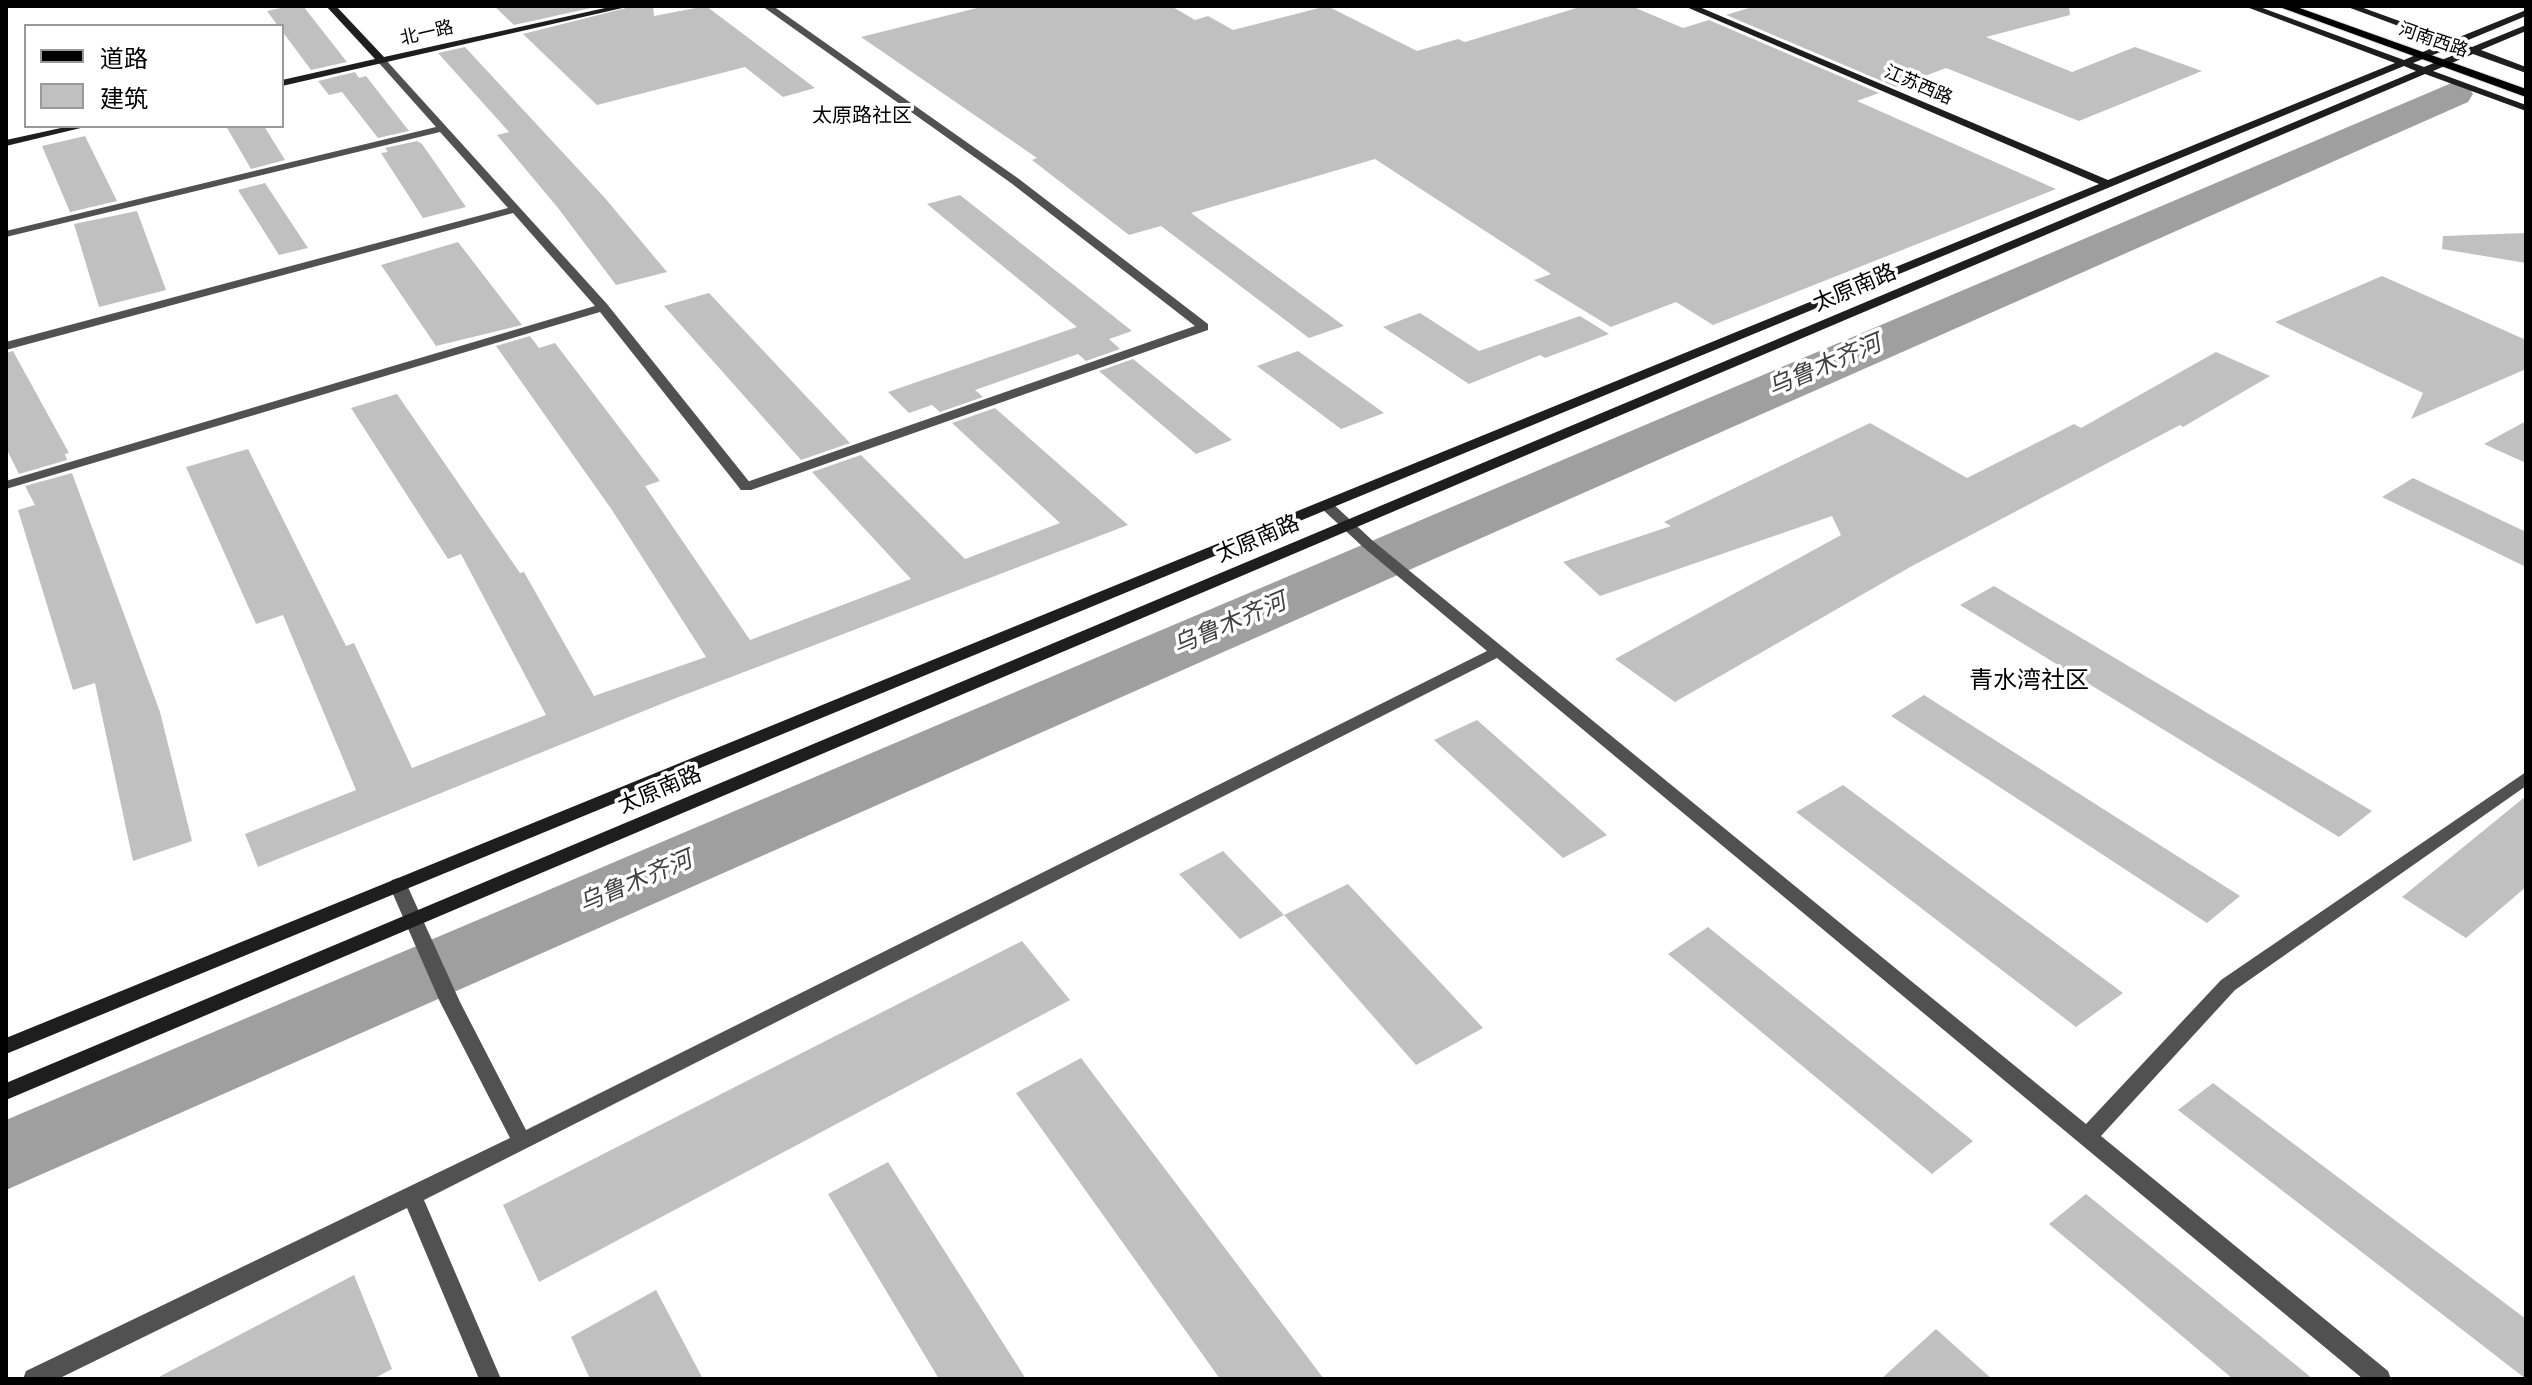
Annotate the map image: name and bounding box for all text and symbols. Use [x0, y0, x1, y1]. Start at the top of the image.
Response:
street label: 北一路 [398, 17, 456, 51]
street label: 河南西路 [2395, 19, 2471, 63]
legend [24, 24, 284, 128]
text: 道路 [100, 45, 148, 73]
street label: 江苏西路 [1881, 62, 1955, 110]
text: 建筑 [100, 85, 148, 113]
district label: 太原路社区 [812, 105, 912, 129]
street label: 太原南路 [1809, 260, 1901, 318]
water label: 乌鲁木齐河 [1764, 330, 1886, 404]
street label: 太原南路 [1212, 511, 1304, 569]
water label: 乌鲁木齐河 [1169, 588, 1291, 662]
district label: 青水湾社区 [1969, 668, 2089, 696]
street label: 太原南路 [614, 762, 706, 820]
water label: 乌鲁木齐河 [575, 846, 697, 920]

